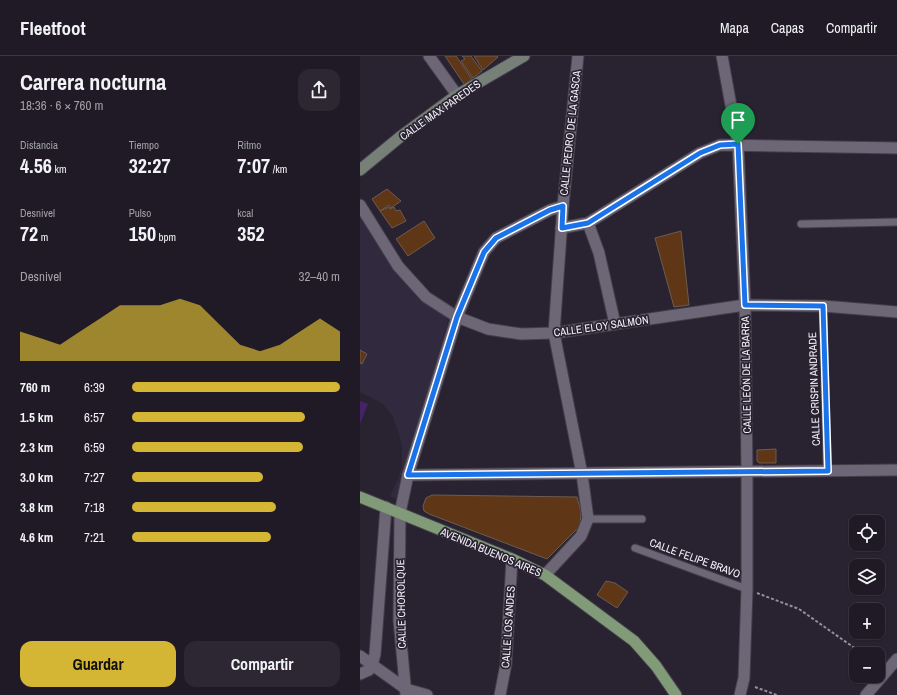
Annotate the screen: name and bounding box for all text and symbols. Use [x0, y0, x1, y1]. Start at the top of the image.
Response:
text: Fleetfoot [20, 15, 86, 41]
text: Mapa [720, 19, 749, 37]
text: Capas [771, 19, 804, 37]
text: Compartir [826, 19, 877, 37]
text: Carrera nocturna [20, 67, 166, 97]
button: share [298, 69, 340, 111]
street label: CALLE PEDRO DE LA GASCA [556, 69, 584, 196]
street label: CALLE MAX PAREDES [397, 77, 483, 143]
text: 18:36 · 6 × 760 m [20, 97, 103, 114]
pin [721, 103, 755, 144]
icon: arrive [727, 109, 749, 131]
text: Distancia [20, 138, 58, 152]
text: Tiempo [129, 138, 159, 152]
text: Ritmo [237, 138, 261, 152]
text: 4.56 [20, 152, 52, 179]
text: 32:27 [129, 152, 171, 179]
text: 7:07 [237, 152, 270, 179]
text: km [52, 162, 66, 176]
text: /km [270, 162, 287, 176]
text: Desnivel [20, 206, 55, 220]
text: Pulso [129, 206, 151, 220]
text: kcal [237, 206, 253, 220]
text: 72 [20, 220, 38, 247]
text: 150 [129, 220, 156, 247]
text: 352 [237, 220, 265, 247]
text: m [38, 230, 48, 244]
text: bpm [156, 230, 176, 244]
text: Desnivel [20, 268, 61, 285]
text: 32–40 m [299, 268, 340, 285]
street label: CALLE ELOY SALMÓN [553, 312, 649, 340]
street label: CALLE LEÓN DE LA BARRA [738, 315, 754, 434]
street label: CALLE CRISPIN ANDRADE [805, 332, 823, 446]
text: 760 m [20, 379, 50, 396]
text: 6:39 [84, 379, 105, 396]
text: 1.5 km [20, 409, 53, 426]
text: 6:57 [84, 409, 105, 426]
text: 2.3 km [20, 439, 53, 456]
text: 6:59 [84, 439, 105, 456]
text: 3.0 km [20, 469, 53, 486]
text: 7:27 [84, 469, 105, 486]
text: 3.8 km [20, 499, 53, 516]
text: 7:18 [84, 499, 105, 516]
map controls [849, 515, 885, 683]
button: locate [849, 515, 885, 551]
street label: AVENIDA BUENOS AIRES [438, 524, 544, 580]
text: 4.6 km [20, 529, 53, 546]
text: 7:21 [84, 529, 105, 546]
street label: CALLE FELIPE BRAVO [648, 535, 742, 581]
street label: CALLE CHOROLQUE [393, 559, 409, 649]
button: layers [849, 559, 885, 595]
street label: CALLE LOS ANDES [498, 585, 518, 669]
button: + [849, 603, 885, 639]
button: Guardar [20, 641, 176, 687]
button: Compartir [184, 641, 340, 687]
button: − [849, 647, 885, 683]

